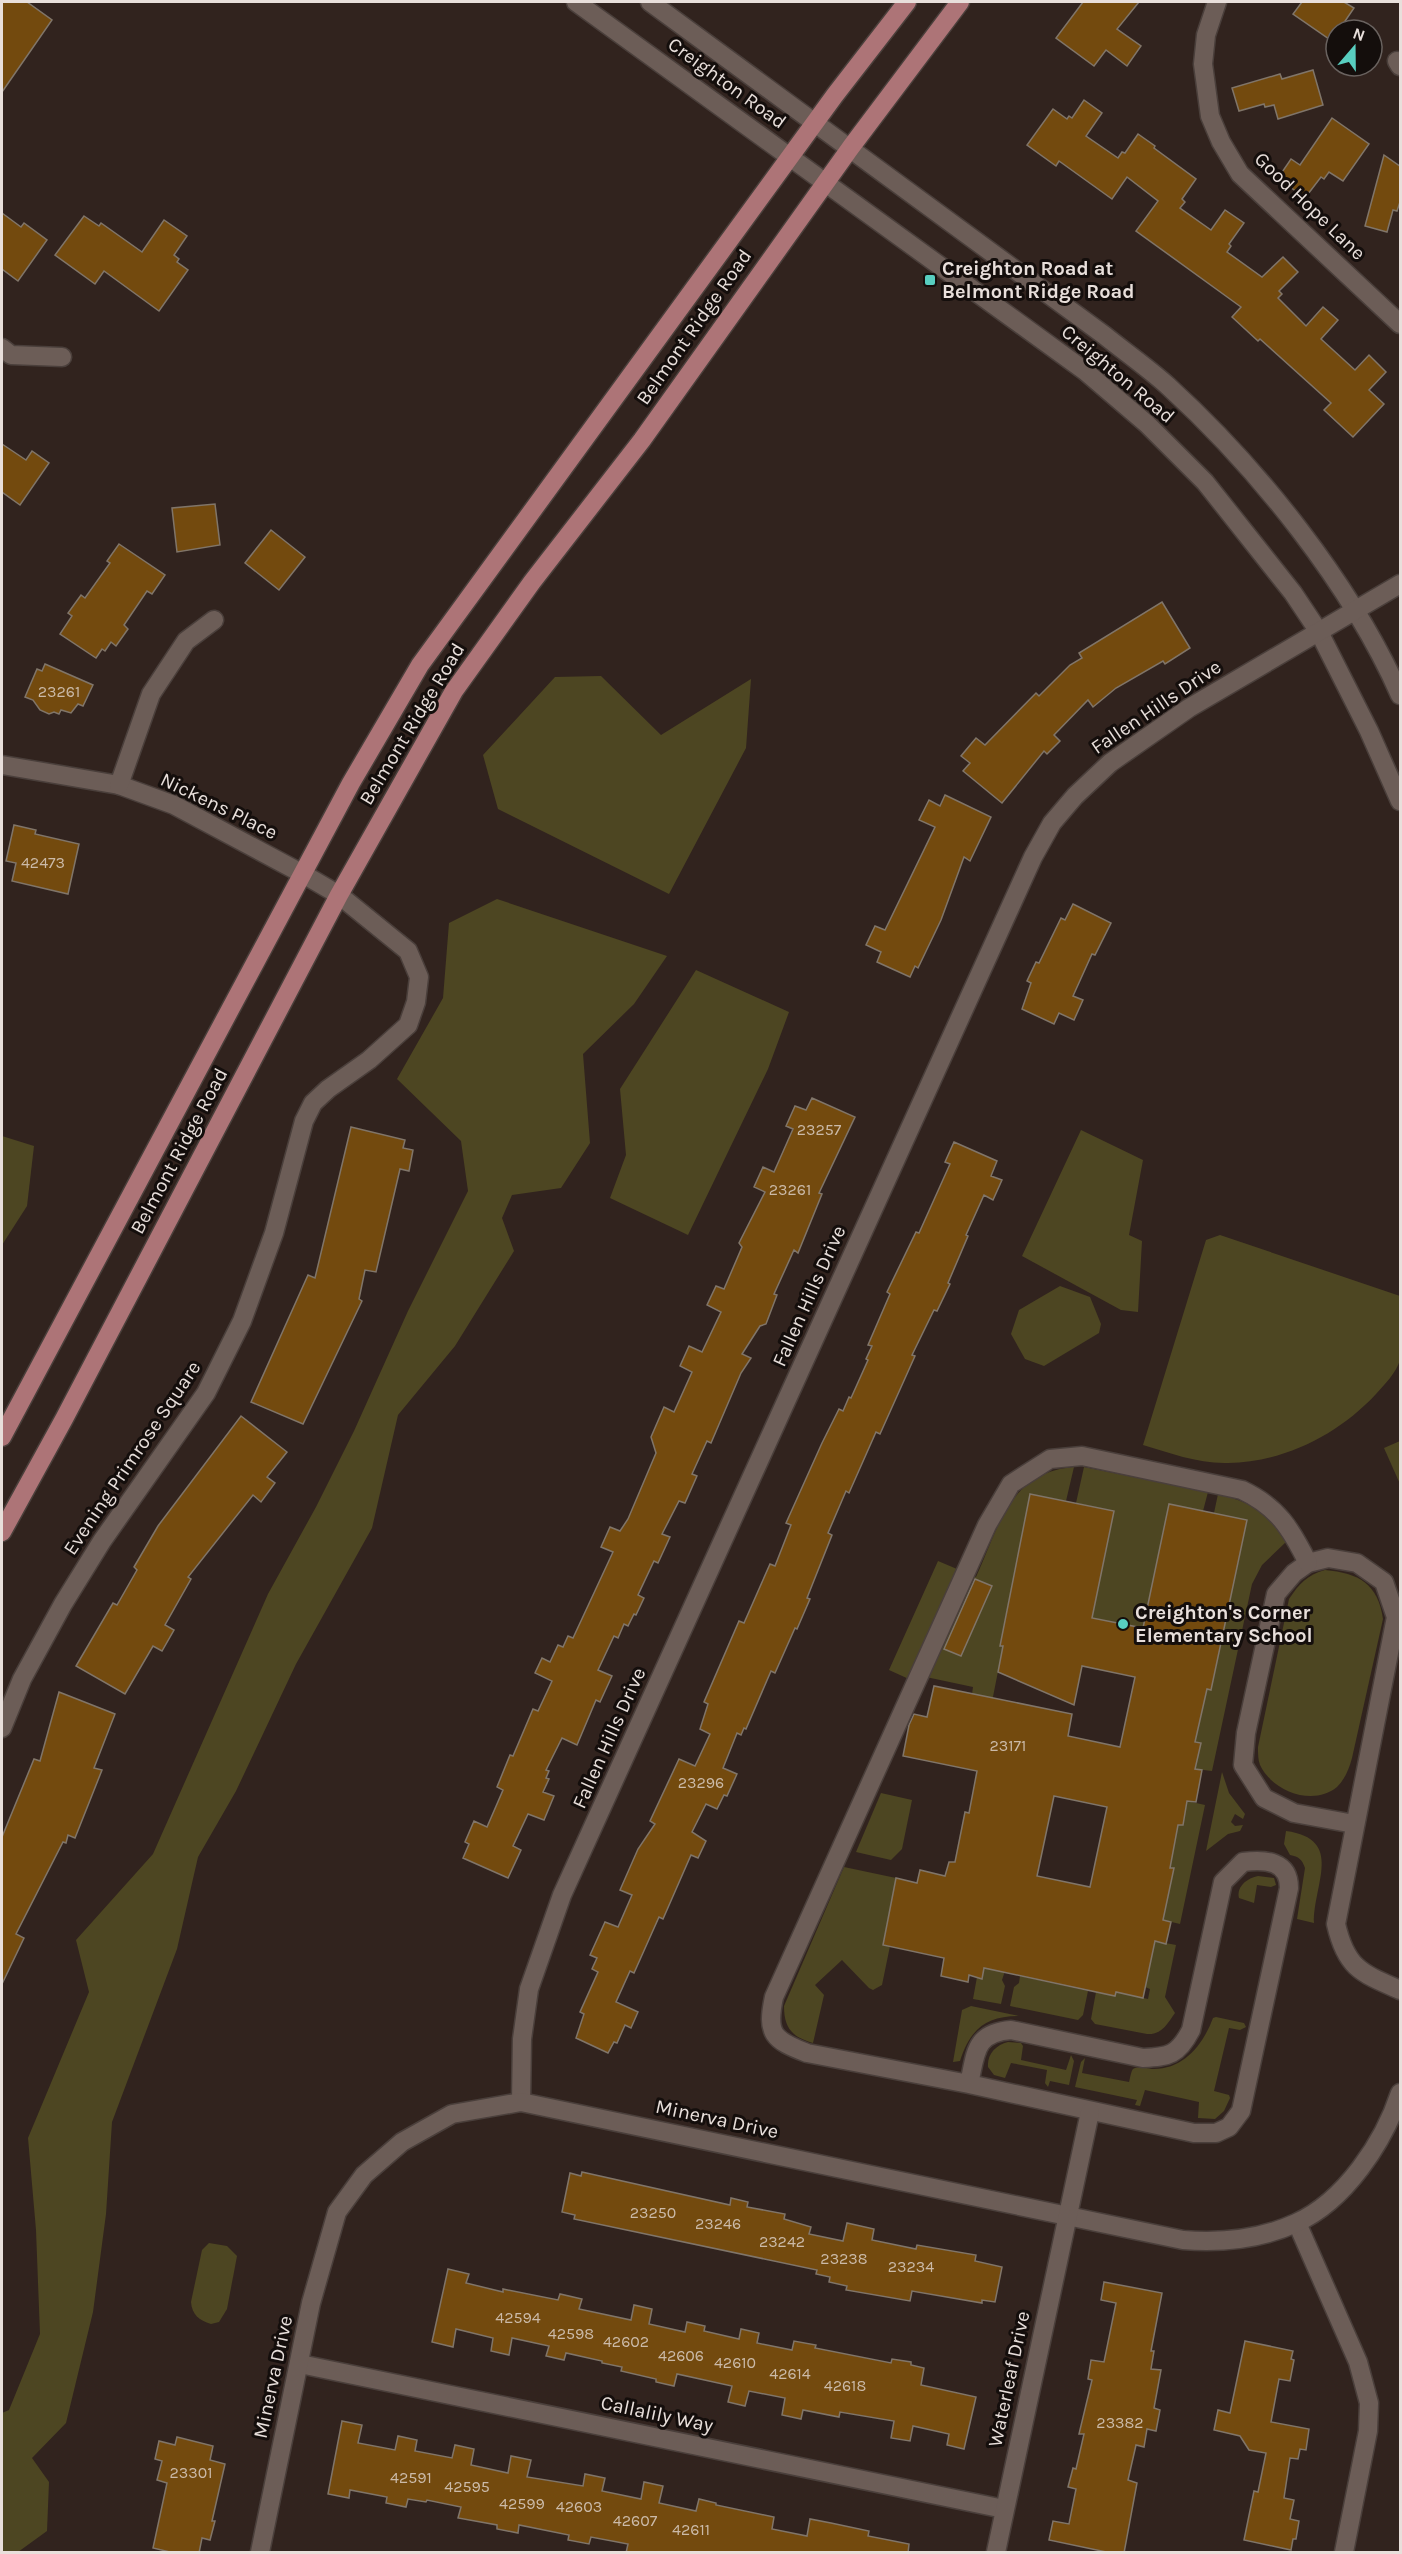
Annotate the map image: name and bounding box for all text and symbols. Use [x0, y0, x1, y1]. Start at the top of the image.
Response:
north arrow [1324, 18, 1384, 78]
text: N [1350, 23, 1368, 45]
street label: Creighton Road [663, 32, 791, 134]
street label: Good Hope Lane [1250, 147, 1370, 265]
street label: Belmont Ridge Road [632, 245, 756, 409]
place label: Creighton Road at Belmont Ridge Road [942, 257, 1135, 303]
marker: Creighton Road at Belmont Ridge Road [923, 273, 937, 287]
street label: Creighton Road [1057, 320, 1179, 428]
street label: Belmont Ridge Road [355, 639, 469, 809]
street label: Fallen Hills Drive [1087, 655, 1225, 759]
house number: 23261 [38, 682, 80, 701]
street label: Nickens Place [157, 768, 281, 844]
house number: 42473 [21, 853, 65, 872]
street label: Belmont Ridge Road [125, 1064, 233, 1238]
house number: 23257 [797, 1120, 842, 1139]
house number: 23261 [769, 1180, 811, 1199]
street label: Fallen Hills Drive [768, 1222, 850, 1370]
street label: Evening Primrose Square [59, 1357, 205, 1559]
place label: Creighton's Corner Elementary School [1135, 1601, 1313, 1647]
marker: Creighton's Corner Elementary School [1116, 1617, 1130, 1631]
street label: Fallen Hills Drive [568, 1664, 650, 1812]
house number: 23171 [990, 1736, 1026, 1755]
house number: 23296 [678, 1773, 724, 1792]
street label: Minerva Drive [653, 2095, 781, 2143]
house number: 23250 [630, 2203, 676, 2222]
house number: 23246 [695, 2214, 741, 2233]
house number: 23242 [759, 2232, 805, 2251]
house number: 23238 [820, 2249, 868, 2268]
house number: 23234 [888, 2257, 934, 2276]
house number: 42594 [495, 2308, 541, 2327]
street label: Waterleaf Drive [983, 2309, 1035, 2449]
street label: Minerva Drive [249, 2313, 297, 2441]
house number: 42598 [548, 2324, 594, 2343]
house number: 42602 [603, 2332, 649, 2351]
house number: 42606 [658, 2346, 704, 2365]
house number: 42610 [714, 2353, 756, 2372]
house number: 42614 [769, 2364, 811, 2383]
house number: 42618 [824, 2376, 866, 2395]
street label: Callalily Way [599, 2391, 715, 2437]
house number: 23382 [1096, 2413, 1144, 2432]
house number: 23301 [170, 2463, 212, 2482]
house number: 42591 [390, 2468, 432, 2487]
house number: 42595 [444, 2477, 490, 2496]
house number: 42599 [499, 2494, 545, 2513]
house number: 42603 [556, 2497, 602, 2516]
house number: 42607 [613, 2511, 658, 2530]
house number: 42611 [672, 2520, 710, 2539]

